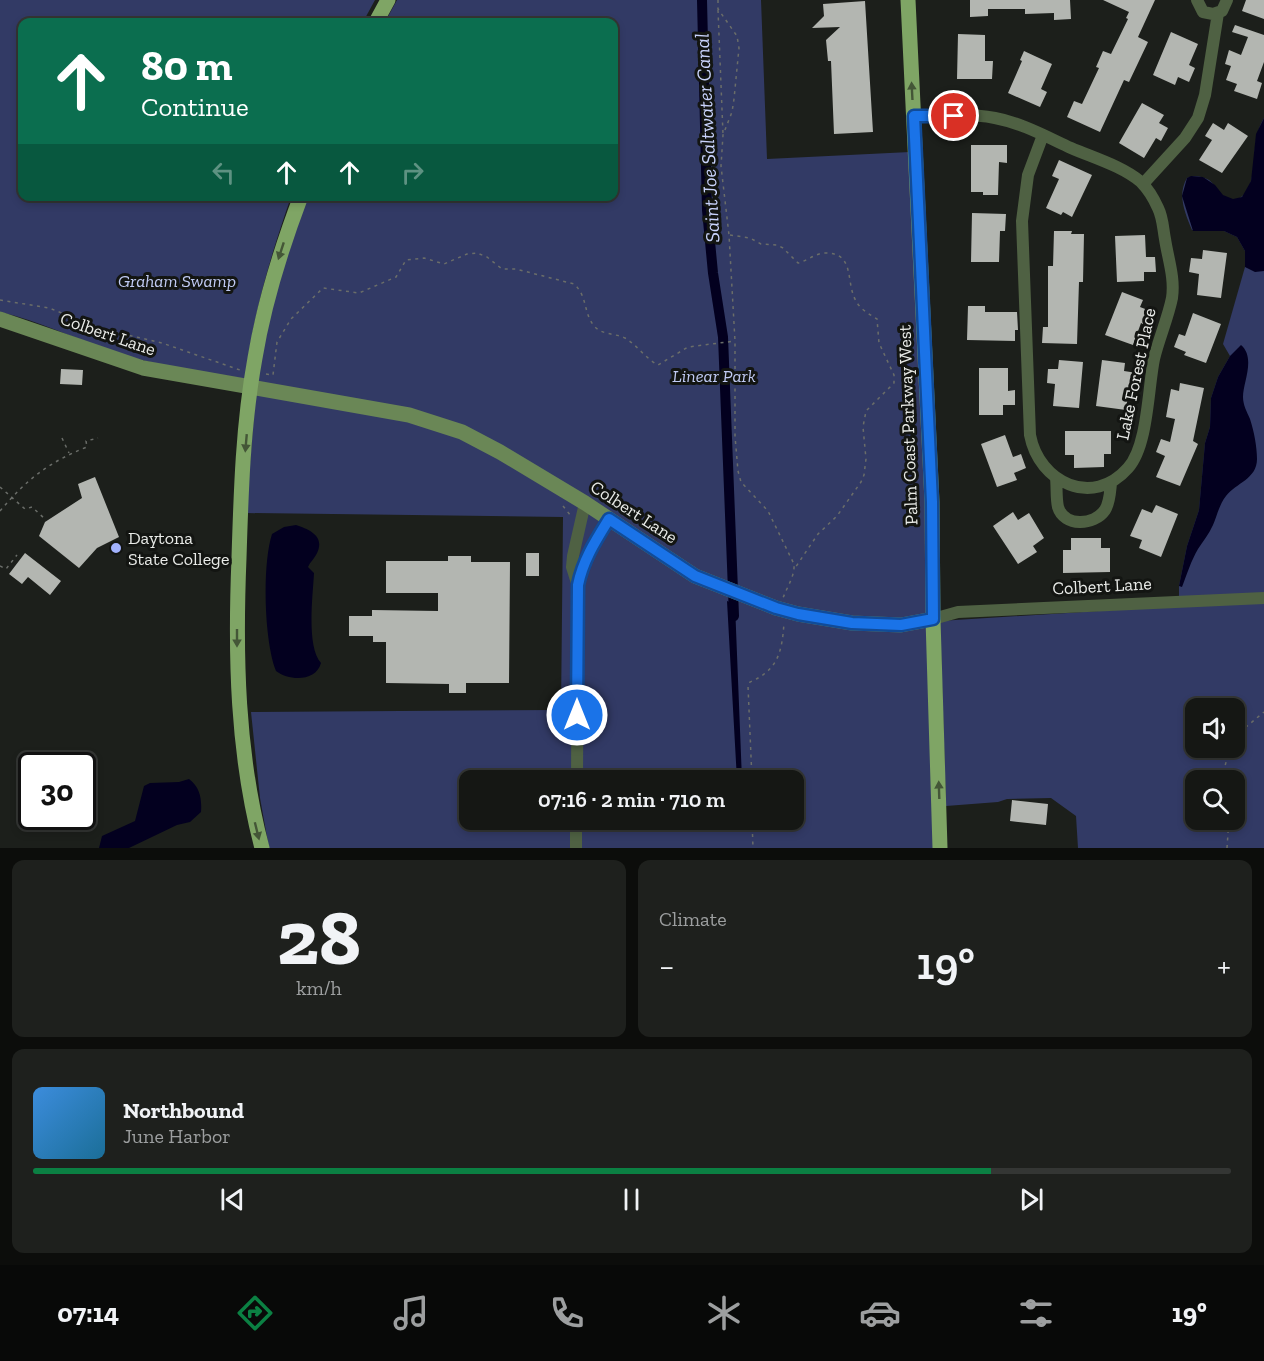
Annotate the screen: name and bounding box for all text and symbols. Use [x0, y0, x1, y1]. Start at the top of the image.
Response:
water label: Saint Joe Saltwater Canal [690, 33, 724, 243]
text: 80 m [141, 40, 232, 91]
icon: ahead [42, 42, 120, 120]
one-way arrow [908, 82, 917, 101]
pin [928, 90, 979, 141]
text: Continue [141, 91, 249, 123]
icon: arrive [937, 99, 970, 132]
icon: left [207, 156, 240, 189]
icon: ahead [270, 156, 303, 189]
icon: ahead [333, 156, 366, 189]
icon: right [396, 156, 429, 189]
one-way arrow [275, 243, 285, 261]
park label: Graham Swamp [118, 270, 236, 292]
street label: Lake Forest Place [1111, 306, 1161, 442]
street label: Colbert Lane [57, 307, 159, 361]
street label: Palm Coast Parkway West [893, 324, 922, 526]
park label: Linear Park [672, 365, 756, 387]
one-way arrow [241, 433, 251, 452]
street label: Colbert Lane [586, 476, 682, 548]
place label: Daytona State College [128, 527, 229, 570]
marker: Daytona State College [109, 541, 123, 555]
street label: Colbert Lane [1052, 572, 1152, 600]
one-way arrow [232, 628, 242, 647]
position arrow [545, 683, 609, 747]
map controls [1185, 698, 1245, 830]
button: sound [1185, 698, 1245, 758]
speed limit sign: 30 [18, 752, 96, 830]
button: search [1185, 770, 1245, 830]
one-way arrow [934, 780, 943, 799]
text: 07:16 · 2 min · 710 m [538, 786, 725, 813]
one-way arrow [253, 822, 263, 840]
text: 28 [277, 890, 361, 984]
text: Climate [659, 907, 727, 931]
text: 19° [917, 937, 975, 991]
text: − [659, 946, 674, 985]
text: + [1217, 946, 1231, 985]
text: km/h [296, 976, 342, 1000]
text: Northbound [123, 1097, 244, 1124]
text: June Harbor [123, 1124, 231, 1148]
icon: previous [216, 1183, 249, 1216]
icon: pause [615, 1183, 648, 1216]
icon: next [1015, 1183, 1048, 1216]
icon: directions [234, 1292, 276, 1334]
icon: music [390, 1292, 432, 1334]
icon: phone [546, 1292, 588, 1334]
icon: climate [703, 1292, 745, 1334]
icon: car [859, 1292, 901, 1334]
icon: filters [1015, 1292, 1057, 1334]
text: 07:14 [57, 1297, 119, 1329]
text: 19° [1172, 1297, 1207, 1329]

